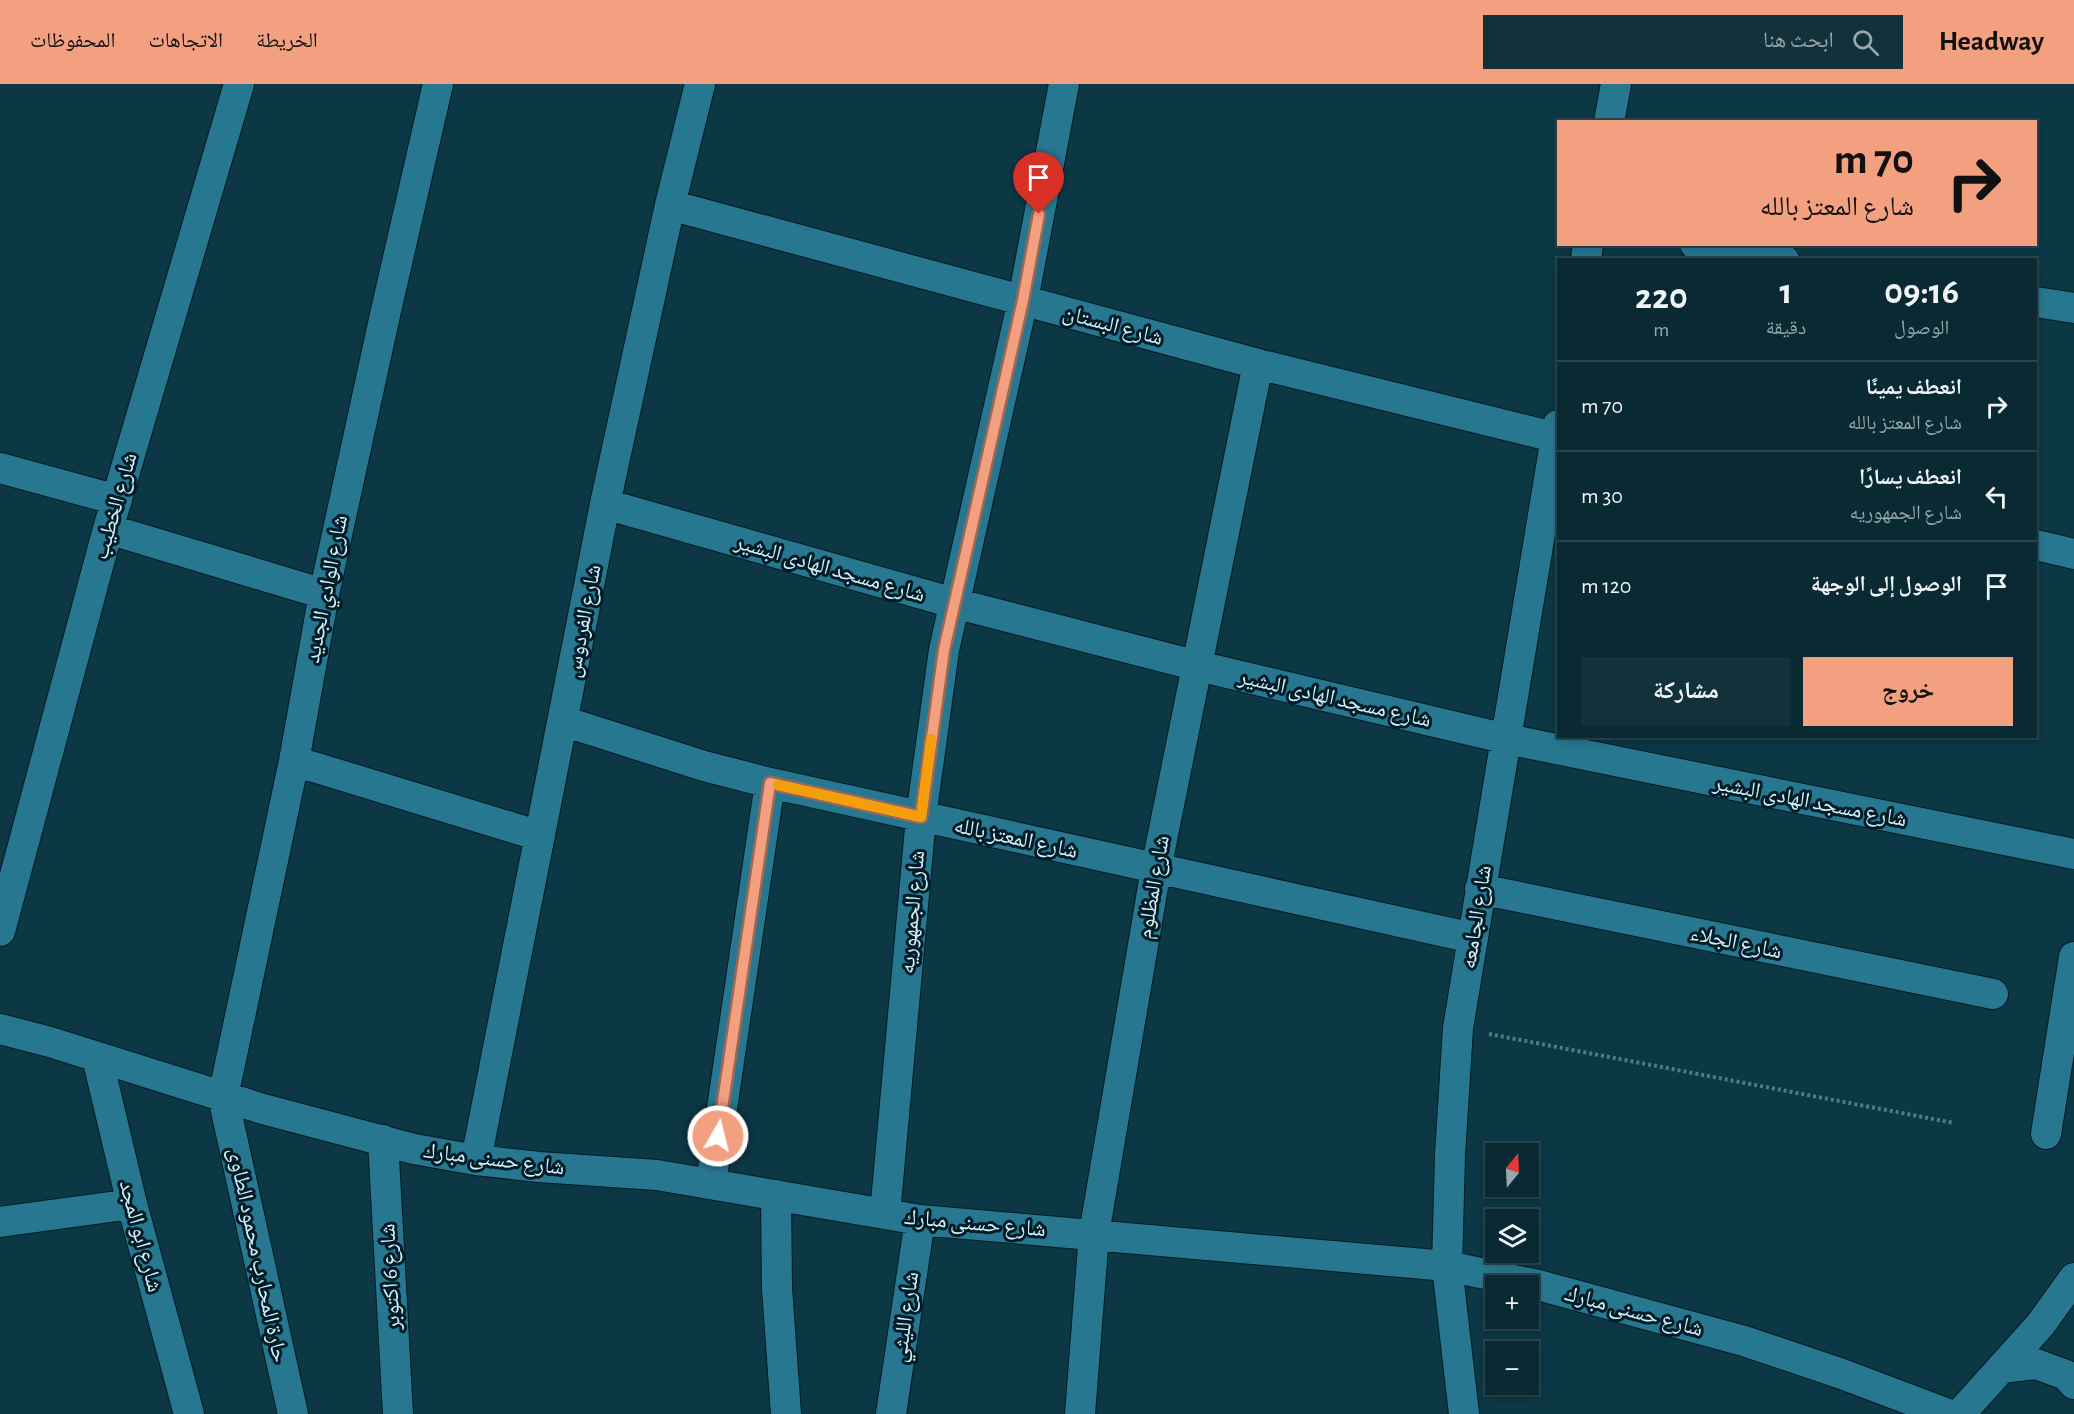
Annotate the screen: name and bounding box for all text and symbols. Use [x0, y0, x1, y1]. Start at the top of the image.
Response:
search box [1483, 15, 1903, 69]
icon: search [1849, 26, 1882, 59]
text: Headway [1939, 28, 2044, 56]
text: ابحث هنا [1763, 29, 1834, 51]
text: المحفوظات [30, 30, 115, 51]
text: الاتجاهات [148, 30, 223, 51]
text: الخريطة [256, 30, 318, 51]
text: 70 m [1834, 139, 1914, 181]
icon: right [1935, 144, 2013, 222]
pin [1013, 152, 1064, 214]
icon: arrive [1022, 161, 1055, 194]
text: شارع المعتز بالله [1760, 193, 1914, 220]
text: 1 [1779, 274, 1792, 310]
text: 09:16 [1884, 274, 1959, 310]
text: 220 [1635, 279, 1688, 315]
street label: شارع البستان [1060, 301, 1165, 351]
text: دقيقة [1766, 318, 1806, 338]
text: الوصول [1894, 318, 1949, 338]
text: m [1653, 320, 1669, 340]
text: انعطف يمينًا [1865, 376, 1962, 398]
icon: right [1980, 390, 2013, 423]
text: 70 m [1581, 395, 1623, 417]
text: شارع المعتز بالله [1848, 413, 1962, 433]
street label: شارع الخطيب [89, 450, 143, 562]
text: انعطف يسارًا [1859, 466, 1962, 488]
icon: left [1980, 480, 2013, 513]
text: 30 m [1581, 485, 1623, 507]
text: شارع الجمهوريه [1850, 503, 1962, 523]
street label: شارع الوادي الجديد [301, 513, 357, 666]
street label: شارع مسجد الهادى البشير [731, 530, 928, 608]
street label: شارع الفردوس [561, 563, 607, 680]
icon: arrive [1980, 570, 2013, 603]
text: الوصول إلى الوجهة [1811, 573, 1962, 595]
text: 120 m [1581, 575, 1631, 597]
button: مشاركة [1581, 657, 1791, 726]
button: خروج [1803, 657, 2013, 726]
street label: شارع مسجد الهادى البشير [1235, 665, 1433, 733]
street label: شارع مسجد الهادى البشير [1710, 771, 1909, 833]
street label: شارع المعتز بالله [952, 814, 1080, 864]
street label: شارع المظلوم [1133, 834, 1176, 941]
street label: شارع الجمهوريه [896, 849, 930, 975]
street label: شارع الجامعه [1457, 864, 1497, 971]
street label: شارع الجلاء [1688, 922, 1784, 964]
position arrow [686, 1104, 750, 1168]
street label: شارع حسنى مبارك [422, 1139, 566, 1181]
north arrow [1485, 1143, 1539, 1197]
map controls [1485, 1143, 1539, 1395]
street label: حارة المحارب محمود الطاوى [223, 1146, 292, 1365]
street label: شارع ابو المجد [114, 1178, 166, 1295]
street label: شارع حسنى مبارك [903, 1206, 1047, 1242]
button: layers [1485, 1209, 1539, 1263]
street label: شارع 6 اكتوبر [376, 1223, 406, 1332]
street label: شارع الليثي [888, 1270, 928, 1365]
button: + [1485, 1275, 1539, 1329]
street label: شارع حسنى مبارك [1562, 1282, 1705, 1342]
button: − [1485, 1341, 1539, 1395]

